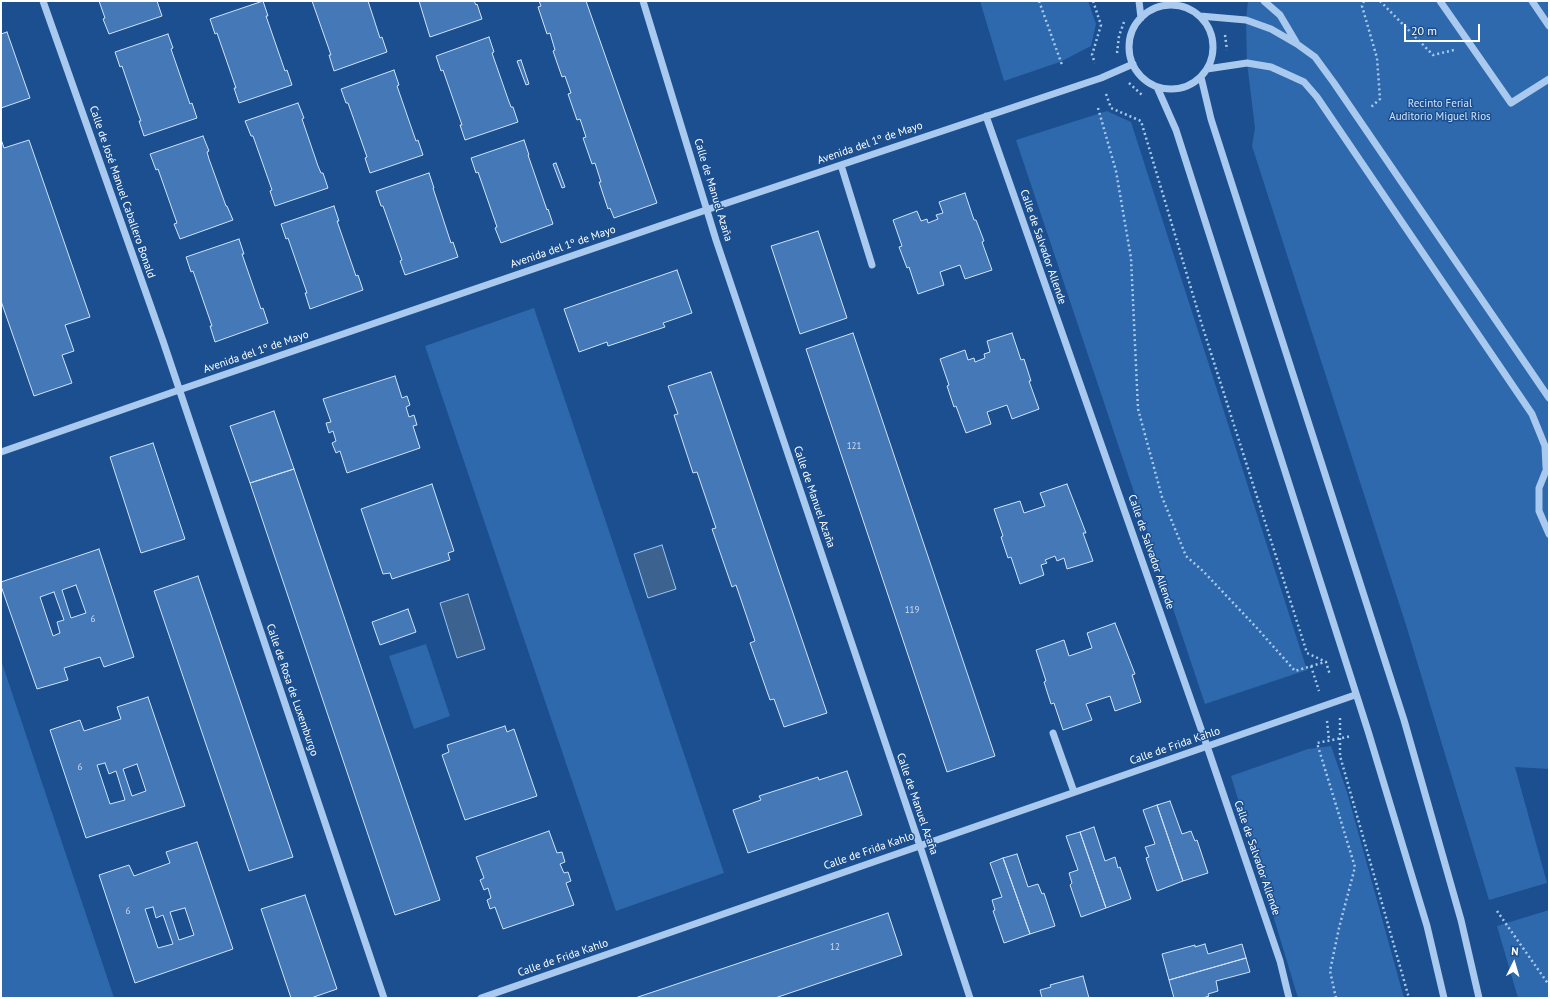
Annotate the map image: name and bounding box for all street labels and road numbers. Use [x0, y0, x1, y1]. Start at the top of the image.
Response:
street label: Calle de José Manuel Caballero Bonald [86, 104, 158, 280]
street label: Avenida del 1º de Mayo [816, 119, 924, 167]
street label: Calle de Manuel Azaña [691, 137, 735, 243]
street label: Calle de Salvador Allende [1017, 188, 1069, 306]
street label: Avenida del 1º de Mayo [509, 223, 617, 271]
street label: Avenida del 1º de Mayo [202, 328, 310, 376]
street label: Calle de Manuel Azaña [790, 444, 838, 550]
street label: Calle de Salvador Allende [1125, 493, 1177, 611]
street label: Calle de Rosa de Luxemburgo [263, 622, 321, 758]
street label: Calle de Frida Kahlo [1128, 724, 1222, 768]
street label: Calle de Manuel Azaña [893, 751, 941, 857]
street label: Calle de Salvador Allende [1231, 799, 1283, 917]
street label: Calle de Frida Kahlo [822, 829, 916, 873]
street label: Calle de Frida Kahlo [516, 936, 610, 980]

